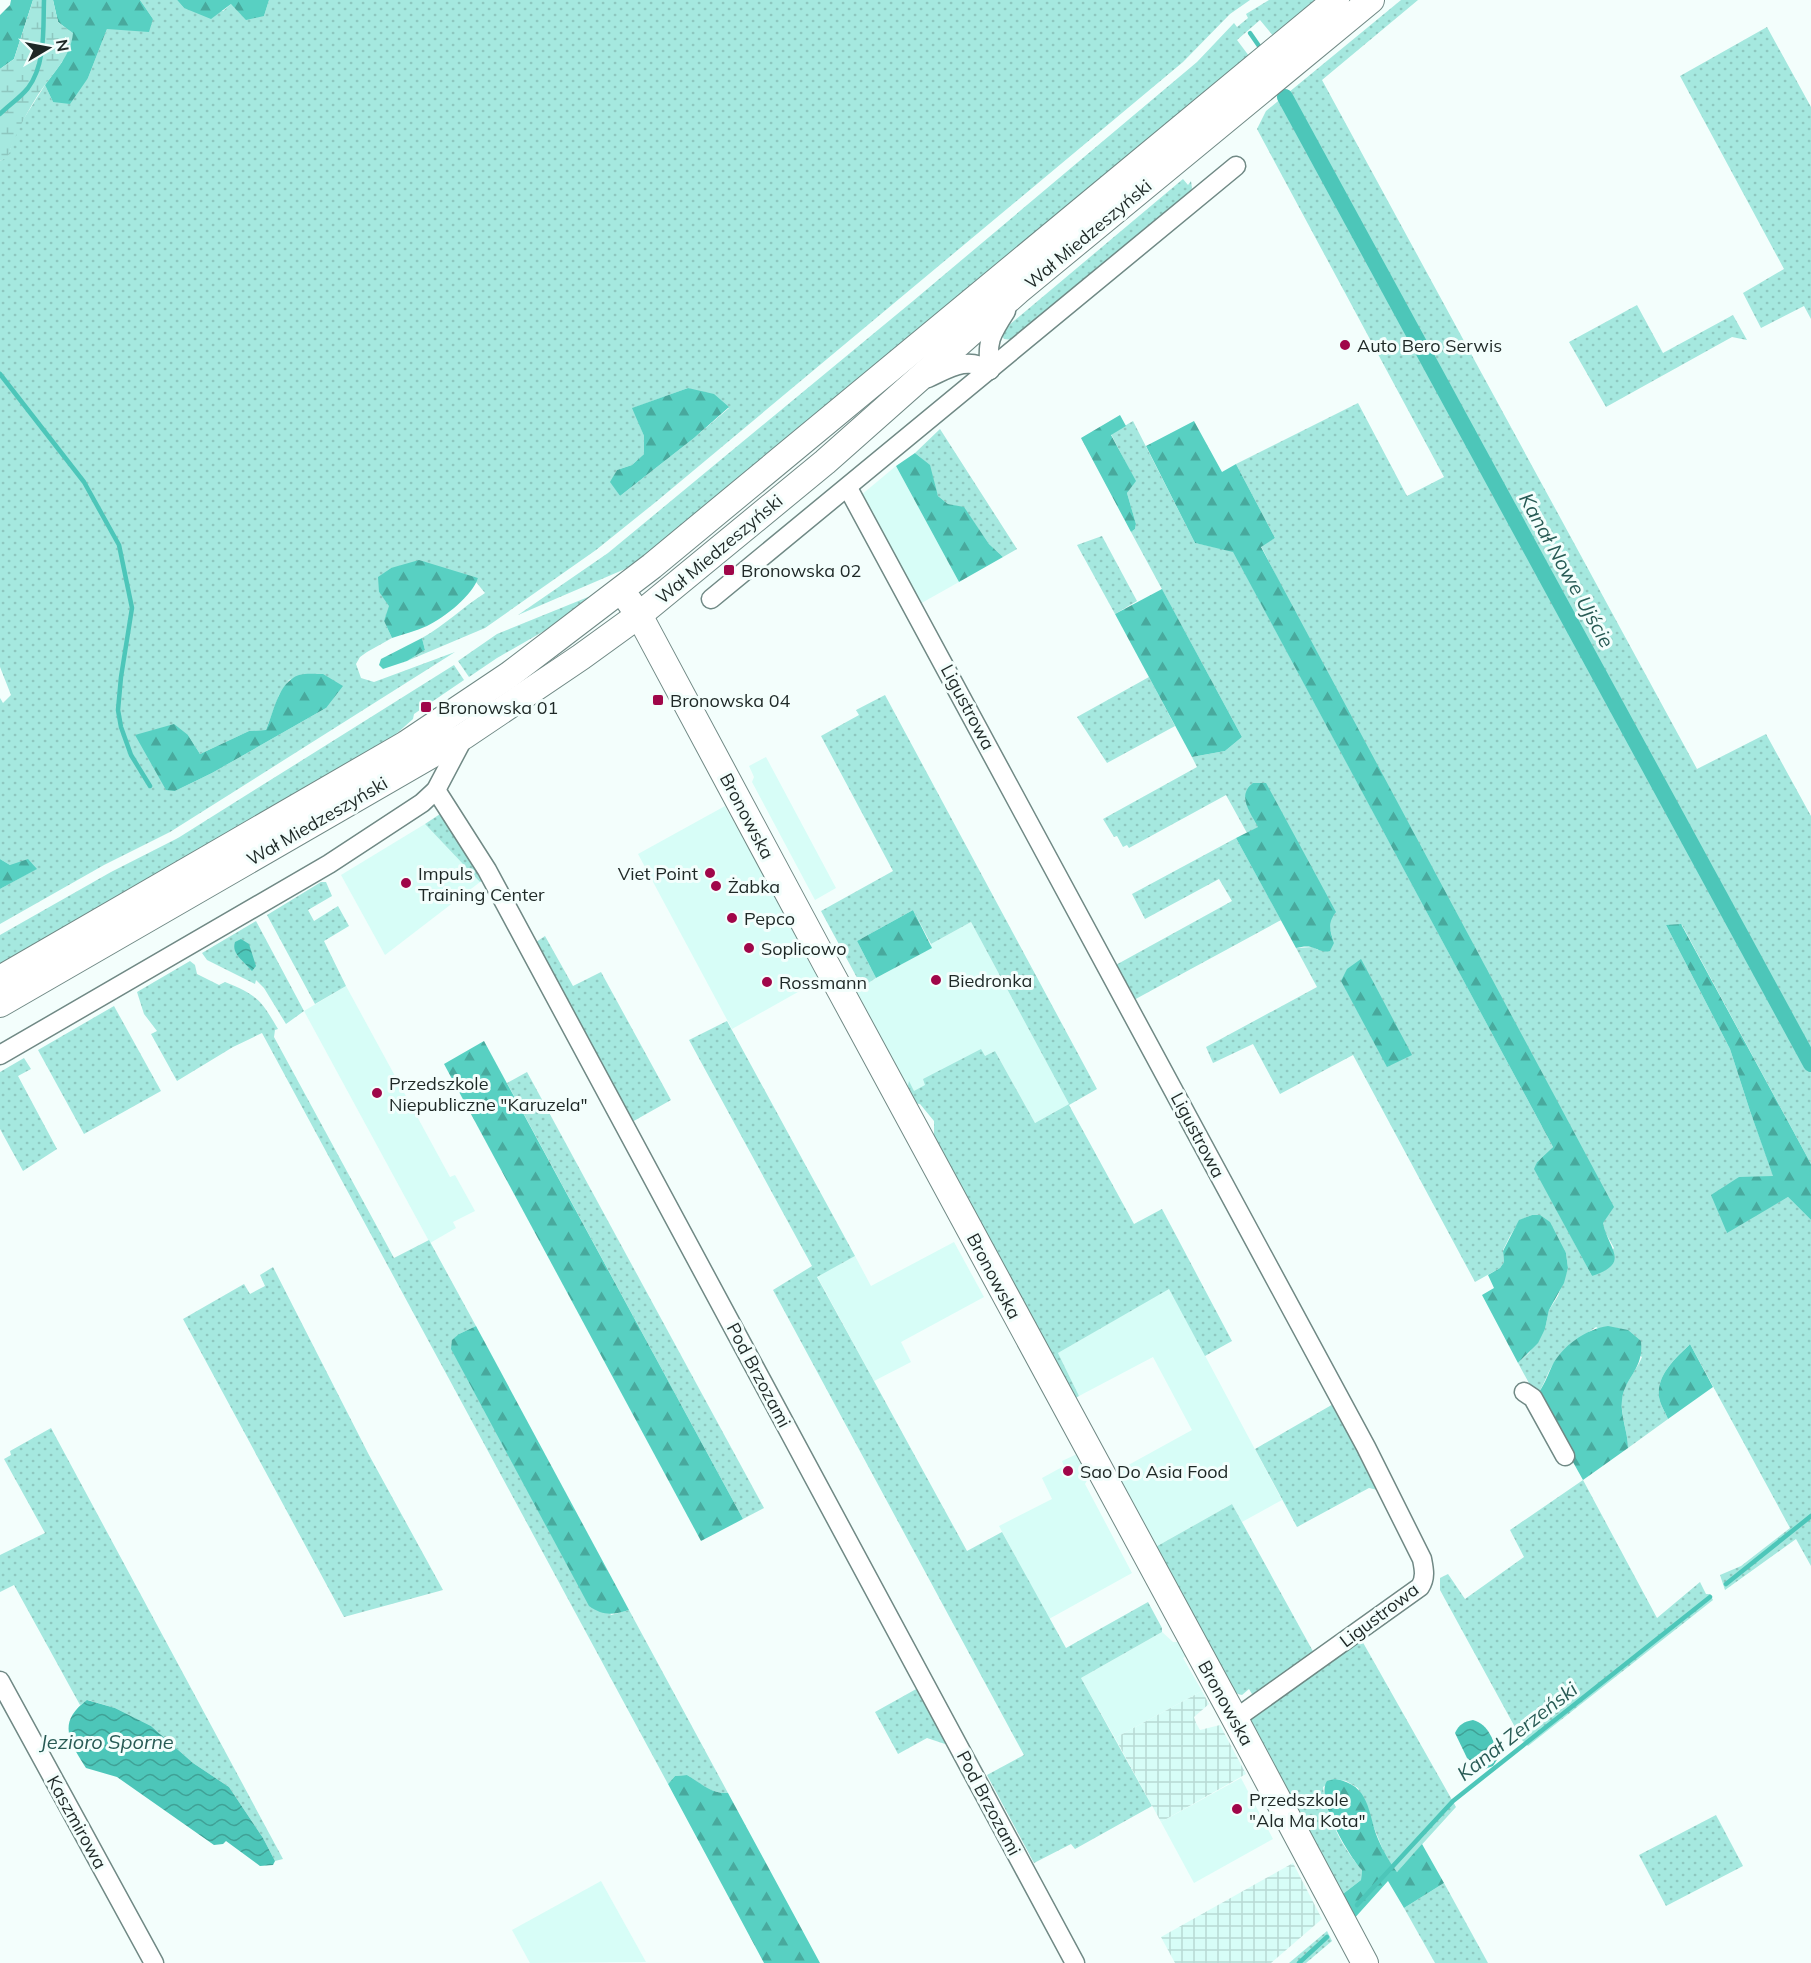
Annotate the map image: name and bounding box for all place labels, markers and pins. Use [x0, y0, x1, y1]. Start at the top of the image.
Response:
place label: Auto Bero Serwis [1357, 334, 1502, 357]
marker: Auto Bero Serwis [1338, 338, 1352, 352]
place label: Bronowska 02 [741, 559, 861, 582]
marker: Bronowska 02 [722, 563, 736, 577]
place label: Bronowska 04 [670, 689, 790, 712]
marker: Bronowska 04 [651, 693, 665, 707]
place label: Bronowska 01 [438, 696, 558, 719]
marker: Bronowska 01 [419, 700, 433, 714]
place label: Impuls Training Center [418, 862, 545, 906]
place label: Viet Point [618, 862, 698, 885]
marker: Viet Point [703, 866, 717, 880]
place label: Żabka [728, 875, 780, 898]
marker: Impuls Training Center [399, 876, 413, 890]
marker: Żabka [709, 879, 723, 893]
place label: Pepco [744, 907, 795, 930]
marker: Pepco [725, 911, 739, 925]
place label: Soplicowo [761, 937, 847, 960]
marker: Soplicowo [742, 941, 756, 955]
place label: Biedronka [948, 969, 1032, 992]
place label: Rossmann [779, 971, 867, 994]
marker: Biedronka [929, 973, 943, 987]
marker: Rossmann [760, 975, 774, 989]
place label: Przedszkole Niepubliczne "Karuzela" [389, 1072, 588, 1116]
marker: Przedszkole Niepubliczne "Karuzela" [370, 1086, 384, 1100]
place label: Sao Do Asia Food [1080, 1460, 1228, 1483]
marker: Sao Do Asia Food [1061, 1464, 1075, 1478]
place label: Przedszkole "Ala Ma Kota" [1249, 1788, 1366, 1832]
marker: Przedszkole "Ala Ma Kota" [1230, 1802, 1244, 1816]

